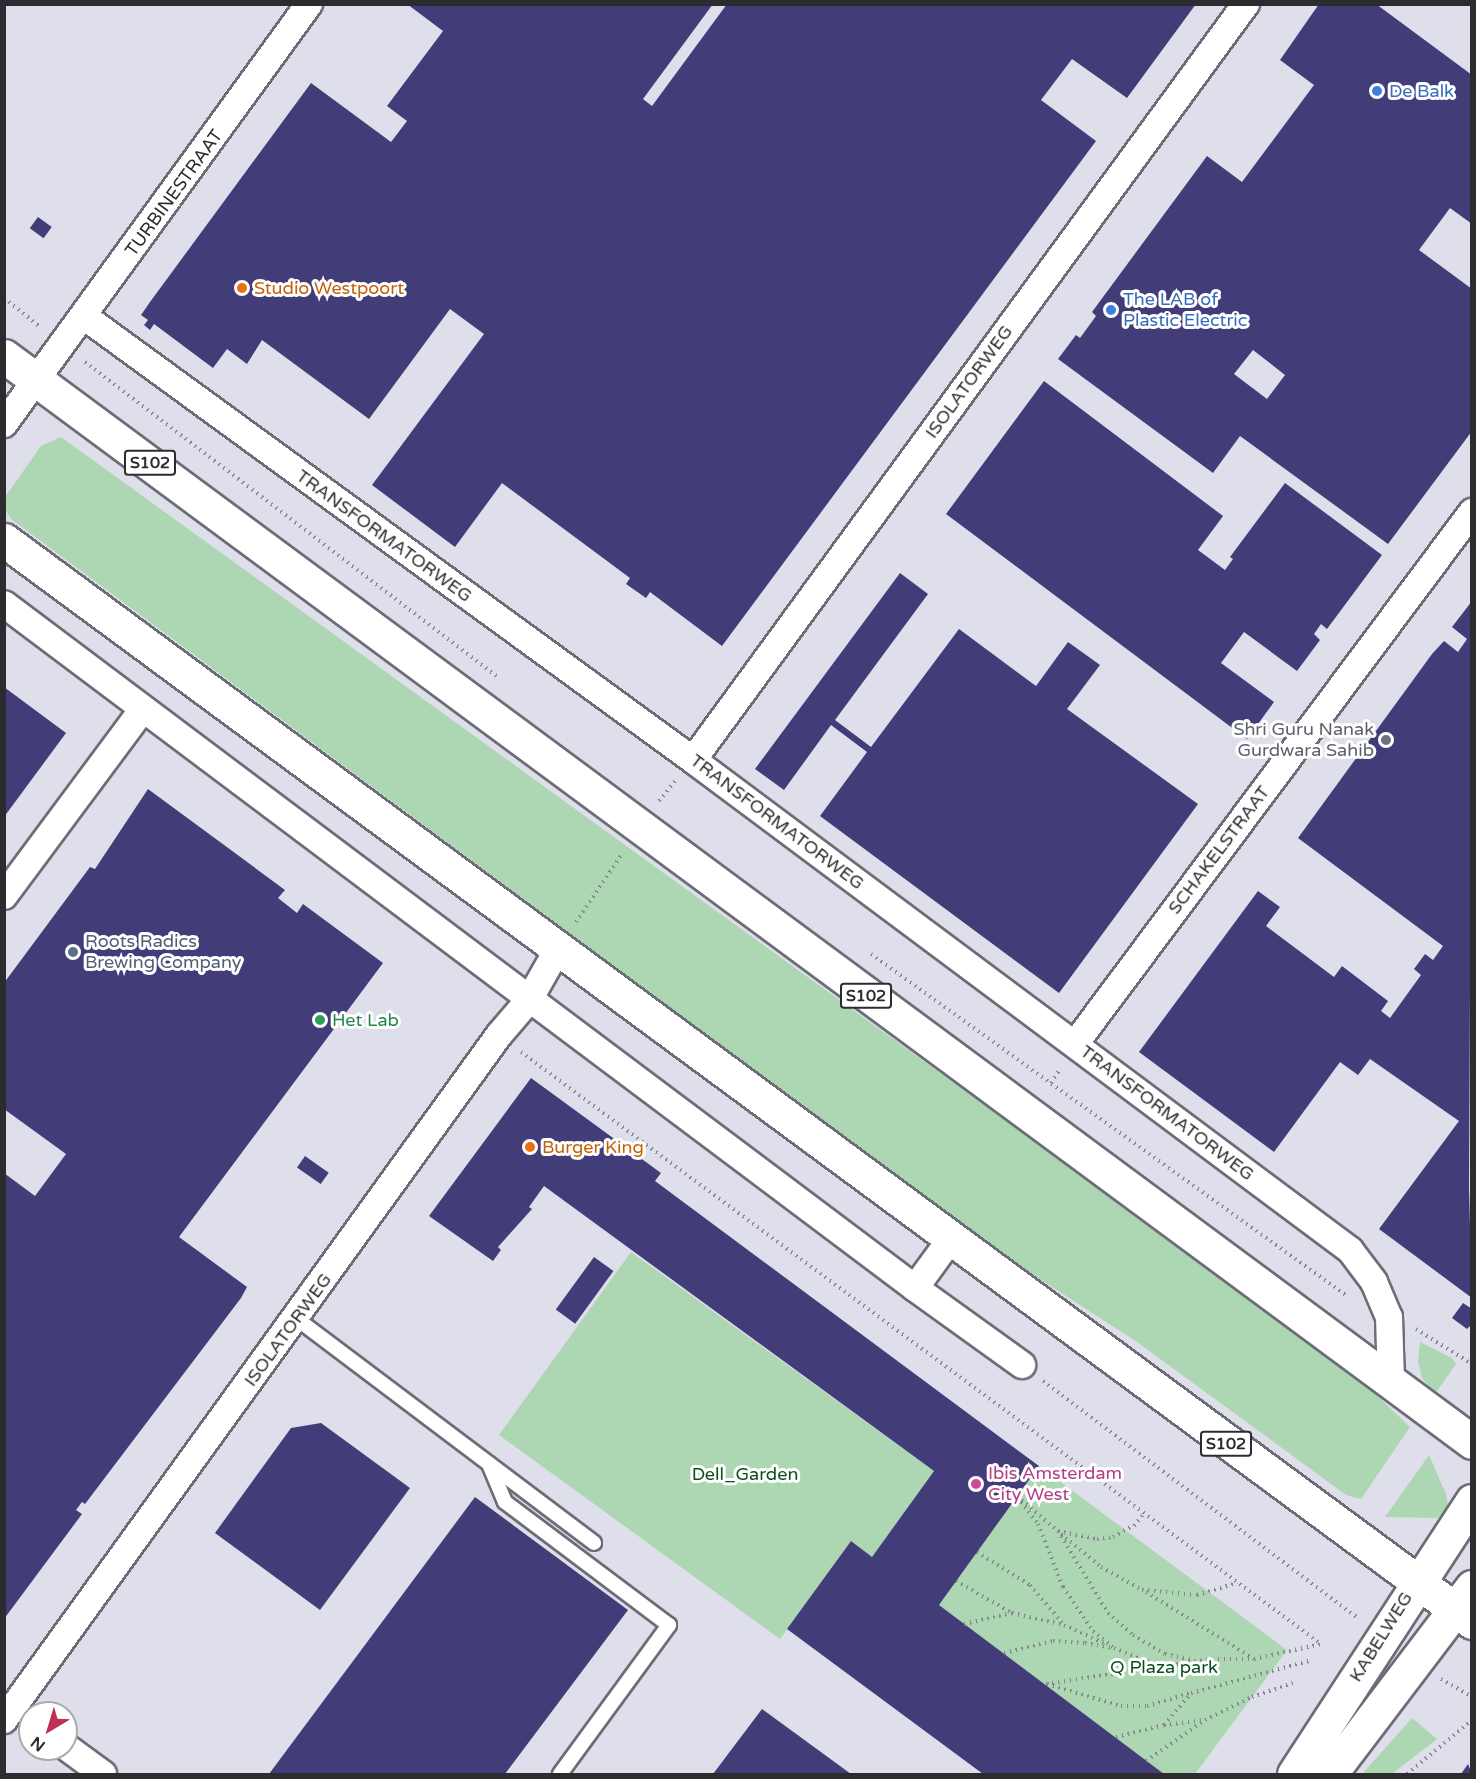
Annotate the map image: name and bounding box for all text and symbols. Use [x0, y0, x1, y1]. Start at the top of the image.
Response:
place label: De Balk [1389, 80, 1454, 102]
marker: De Balk [1370, 84, 1384, 98]
street label: TURBINESTRAAT [121, 125, 227, 261]
place label: Studio Westpoort [254, 277, 404, 299]
marker: Studio Westpoort [235, 281, 249, 295]
place label: The LAB of Plastic Electric [1123, 289, 1247, 332]
marker: The LAB of Plastic Electric [1104, 303, 1118, 317]
street label: ISOLATORWEG [921, 321, 1017, 443]
road number: S102 [123, 450, 177, 476]
street label: TRANSFORMATORWEG [292, 465, 476, 607]
place label: Shri Guru Nanak Gurdwara Sahib [1233, 719, 1374, 762]
marker: Shri Guru Nanak Gurdwara Sahib [1379, 733, 1393, 747]
street label: TRANSFORMATORWEG [686, 750, 868, 894]
street label: SCHAKELSTRAAT [1164, 782, 1274, 918]
place label: Roots Radics Brewing Company [85, 931, 241, 974]
marker: Roots Radics Brewing Company [66, 945, 80, 959]
road number: S102 [839, 983, 893, 1009]
place label: Het Lab [332, 1009, 399, 1031]
marker: Het Lab [313, 1013, 327, 1027]
street label: TRANSFORMATORWEG [1076, 1041, 1258, 1185]
place label: Burger King [542, 1136, 644, 1158]
marker: Burger King [523, 1140, 537, 1154]
street label: ISOLATORWEG [240, 1269, 336, 1391]
road number: S102 [1199, 1431, 1253, 1457]
park label: Dell_Garden [692, 1463, 798, 1485]
place label: Ibis Amsterdam City West [988, 1463, 1122, 1506]
marker: Ibis Amsterdam City West [969, 1477, 983, 1491]
street label: KABELWEG [1345, 1588, 1417, 1686]
park label: Q Plaza park [1110, 1656, 1218, 1678]
north arrow [18, 1701, 78, 1761]
text: N [27, 1732, 49, 1755]

